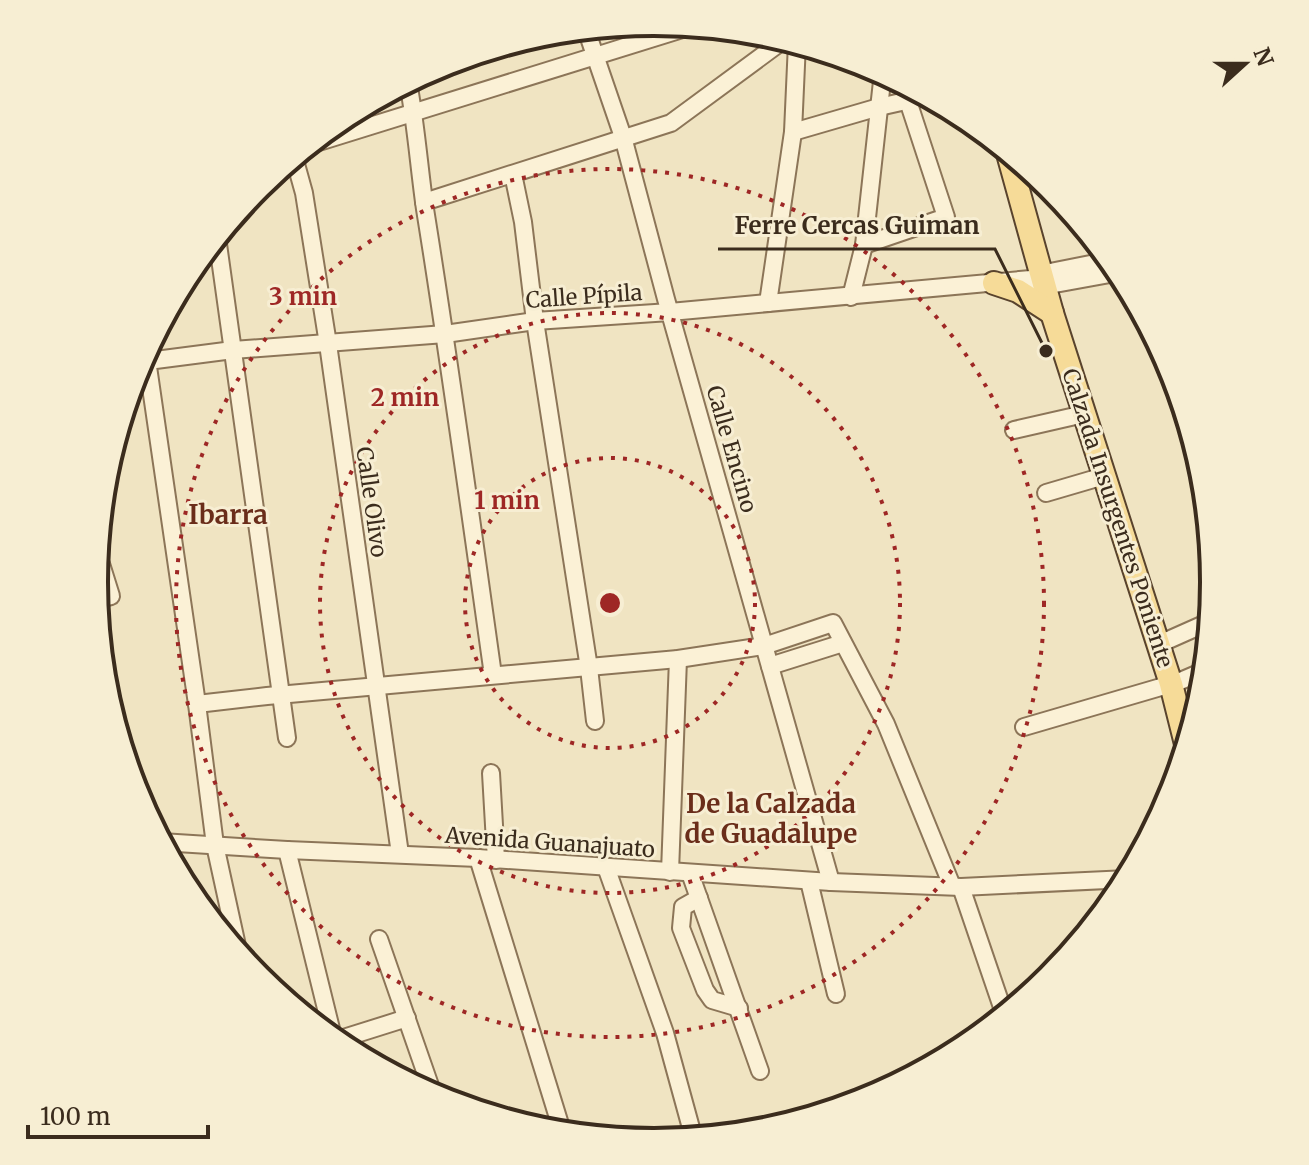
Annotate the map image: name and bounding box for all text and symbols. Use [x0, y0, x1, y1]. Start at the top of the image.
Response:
north arrow [1205, 24, 1285, 104]
text: N [1247, 44, 1280, 71]
callout: Ferre Cercas Guiman [718, 201, 995, 249]
text: Ferre Cercas Guiman [734, 210, 980, 241]
street label: Calle Pípila [525, 278, 643, 314]
text: 3 min [269, 281, 337, 312]
street label: Calzada Insurgentes Poniente [1056, 365, 1180, 671]
text: 2 min [371, 382, 439, 413]
street label: Calle Encino [701, 382, 764, 516]
street label: Calle Olivo [350, 445, 394, 559]
text: 1 min [474, 485, 540, 516]
district label: Ibarra [188, 498, 268, 531]
centre of rings [596, 589, 624, 617]
district label: De la Calzada de Guadalupe [685, 787, 857, 850]
street label: Avenida Guanajuato [443, 821, 656, 863]
scale bar [28, 1089, 208, 1139]
text: 100 m [40, 1101, 111, 1132]

